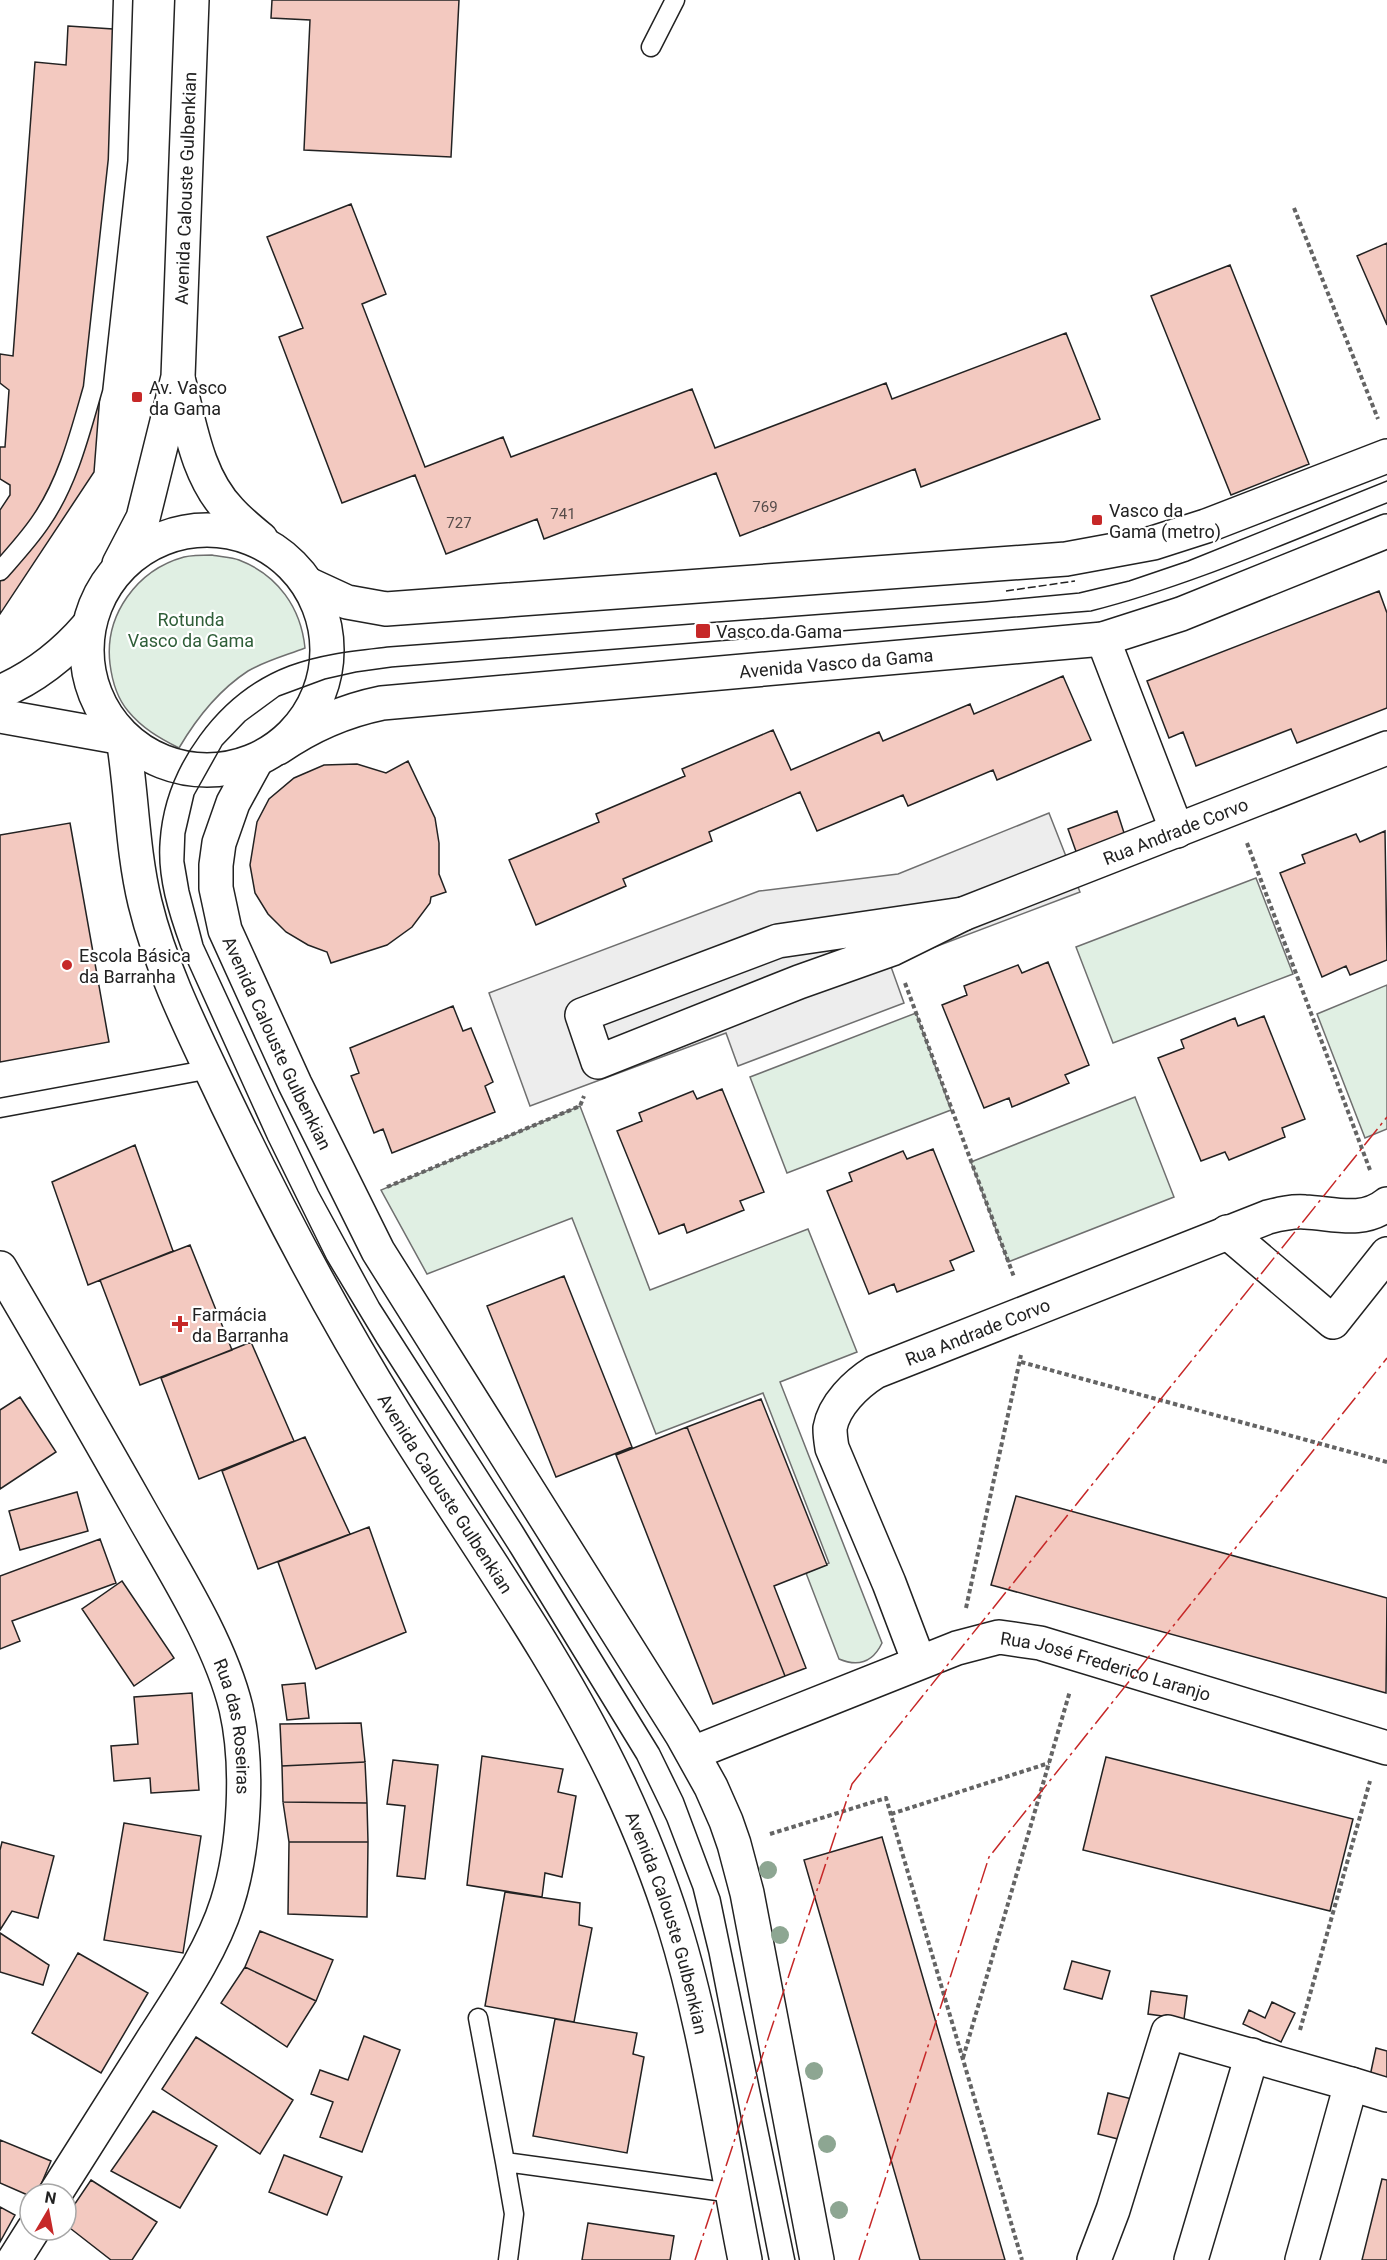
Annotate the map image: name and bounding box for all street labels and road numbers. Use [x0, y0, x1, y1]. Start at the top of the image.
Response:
street label: Avenida Calouste Gulbenkian [170, 71, 200, 305]
street label: Avenida Vasco da Gama [738, 644, 934, 682]
street label: Rua Andrade Corvo [1100, 793, 1251, 869]
street label: Avenida Calouste Gulbenkian [219, 933, 336, 1153]
street label: Rua Andrade Corvo [902, 1294, 1053, 1370]
street label: Avenida Calouste Gulbenkian [374, 1390, 518, 1597]
street label: Rua José Frederico Laranjo [999, 1627, 1213, 1705]
street label: Rua das Roseiras [210, 1655, 254, 1794]
street label: Avenida Calouste Gulbenkian [622, 1808, 712, 2036]

